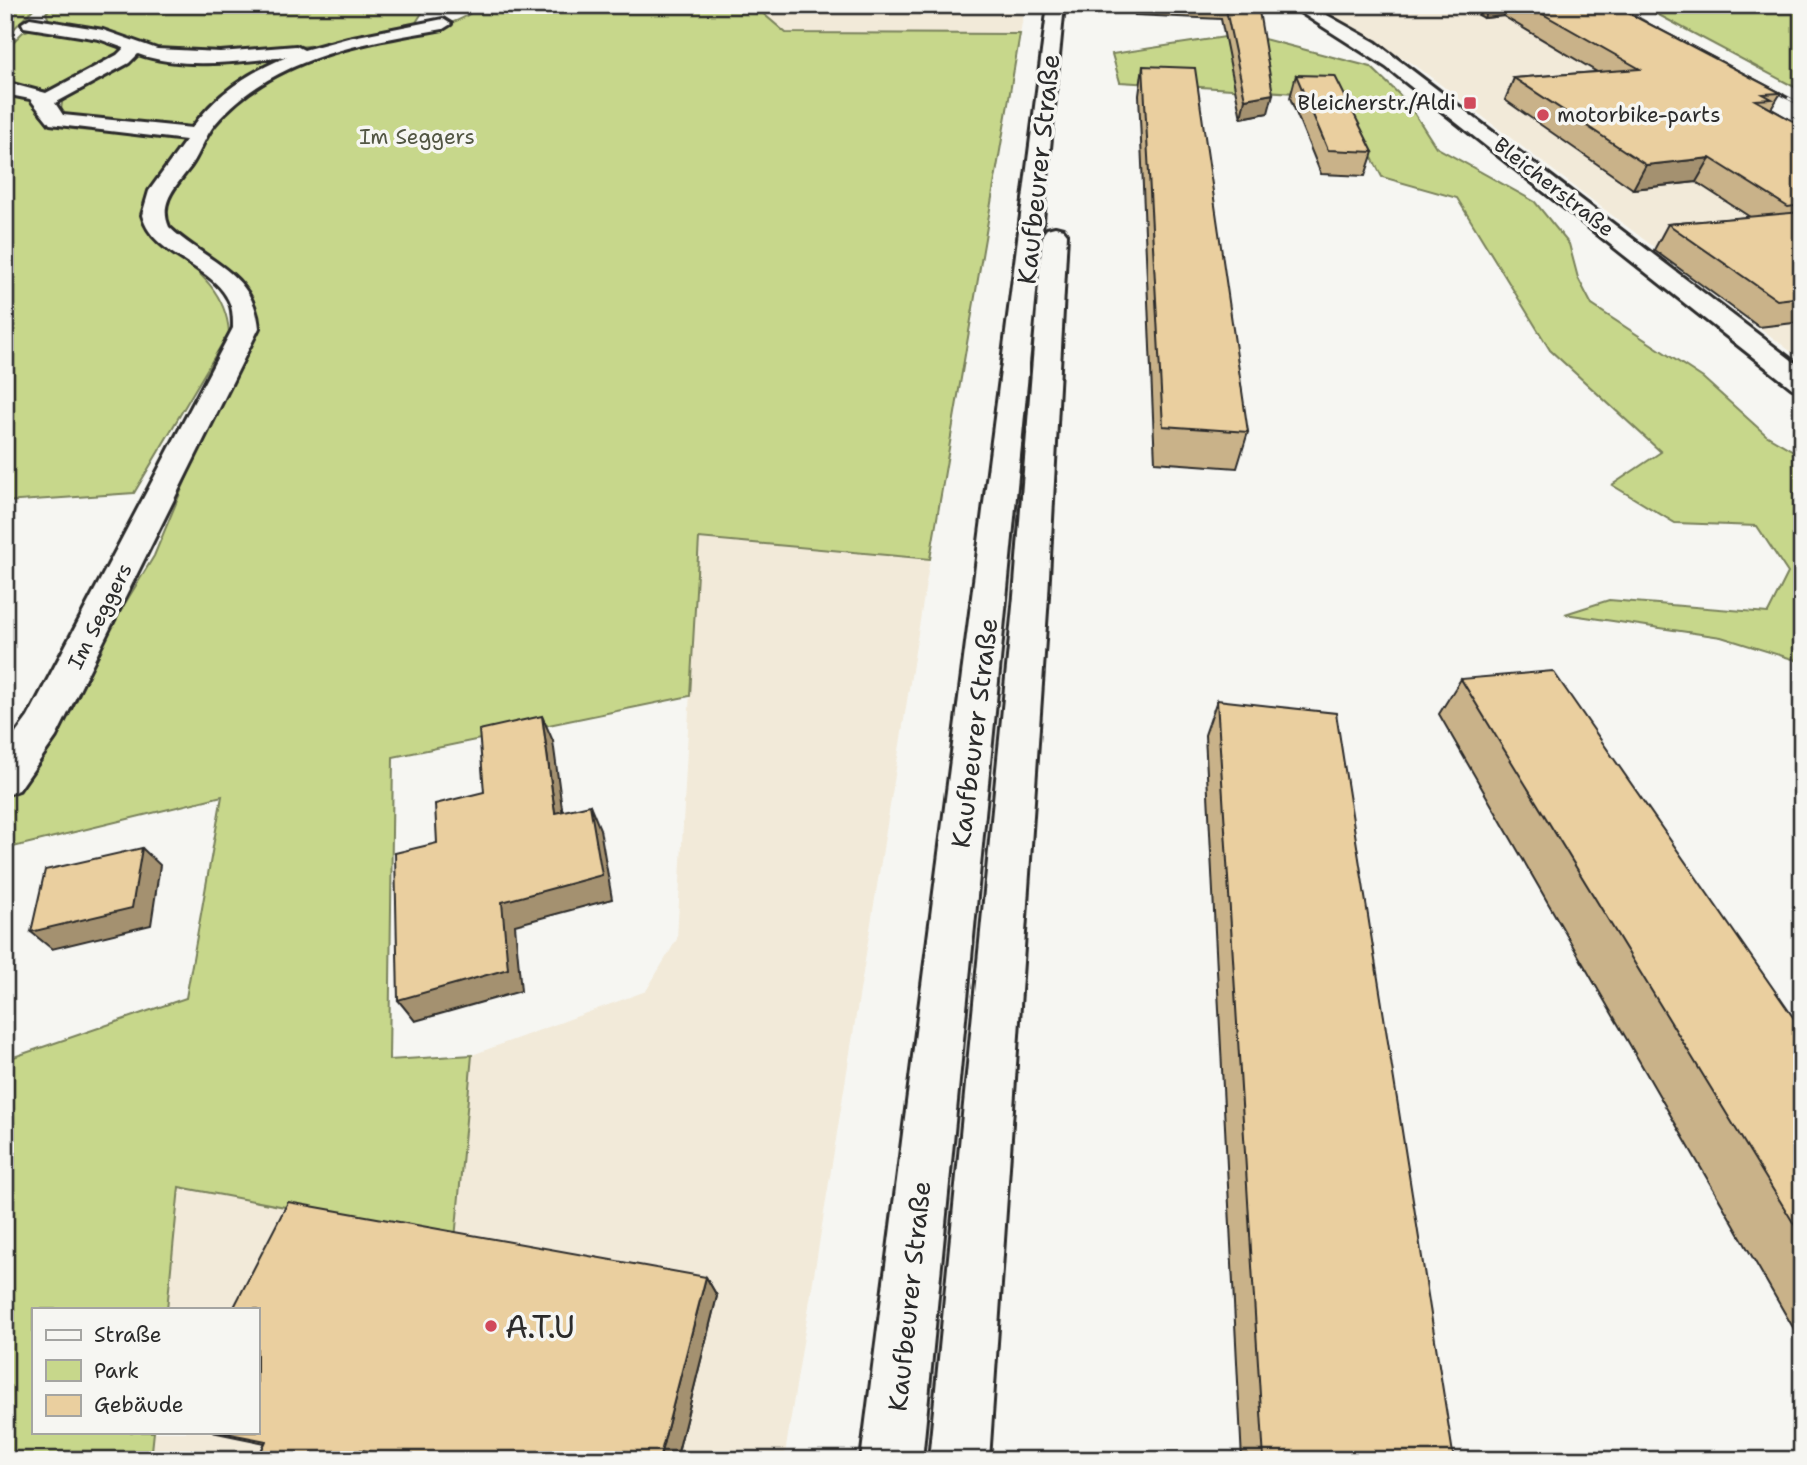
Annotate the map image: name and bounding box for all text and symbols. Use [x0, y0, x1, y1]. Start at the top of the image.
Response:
street label: Kaufbeurer Straße [1008, 52, 1068, 286]
place label: Bleicherstr./Aldi [1298, 89, 1456, 117]
marker: Bleicherstr./Aldi [1462, 95, 1478, 111]
place label: motorbike-parts [1557, 101, 1721, 129]
marker: motorbike-parts [1535, 107, 1551, 123]
park label: Im Seggers [359, 123, 475, 151]
street label: Bleicherstraße [1488, 131, 1620, 243]
street label: Im Seggers [61, 558, 139, 674]
street label: Kaufbeurer Straße [943, 616, 1005, 850]
street label: Kaufbeurer Straße [879, 1179, 939, 1413]
place label: A.T.U [505, 1305, 575, 1348]
legend [32, 1308, 259, 1434]
marker: A.T.U [483, 1318, 499, 1334]
text: Straße [94, 1321, 162, 1349]
text: Park [94, 1357, 139, 1385]
text: Gebäude [94, 1391, 184, 1419]

